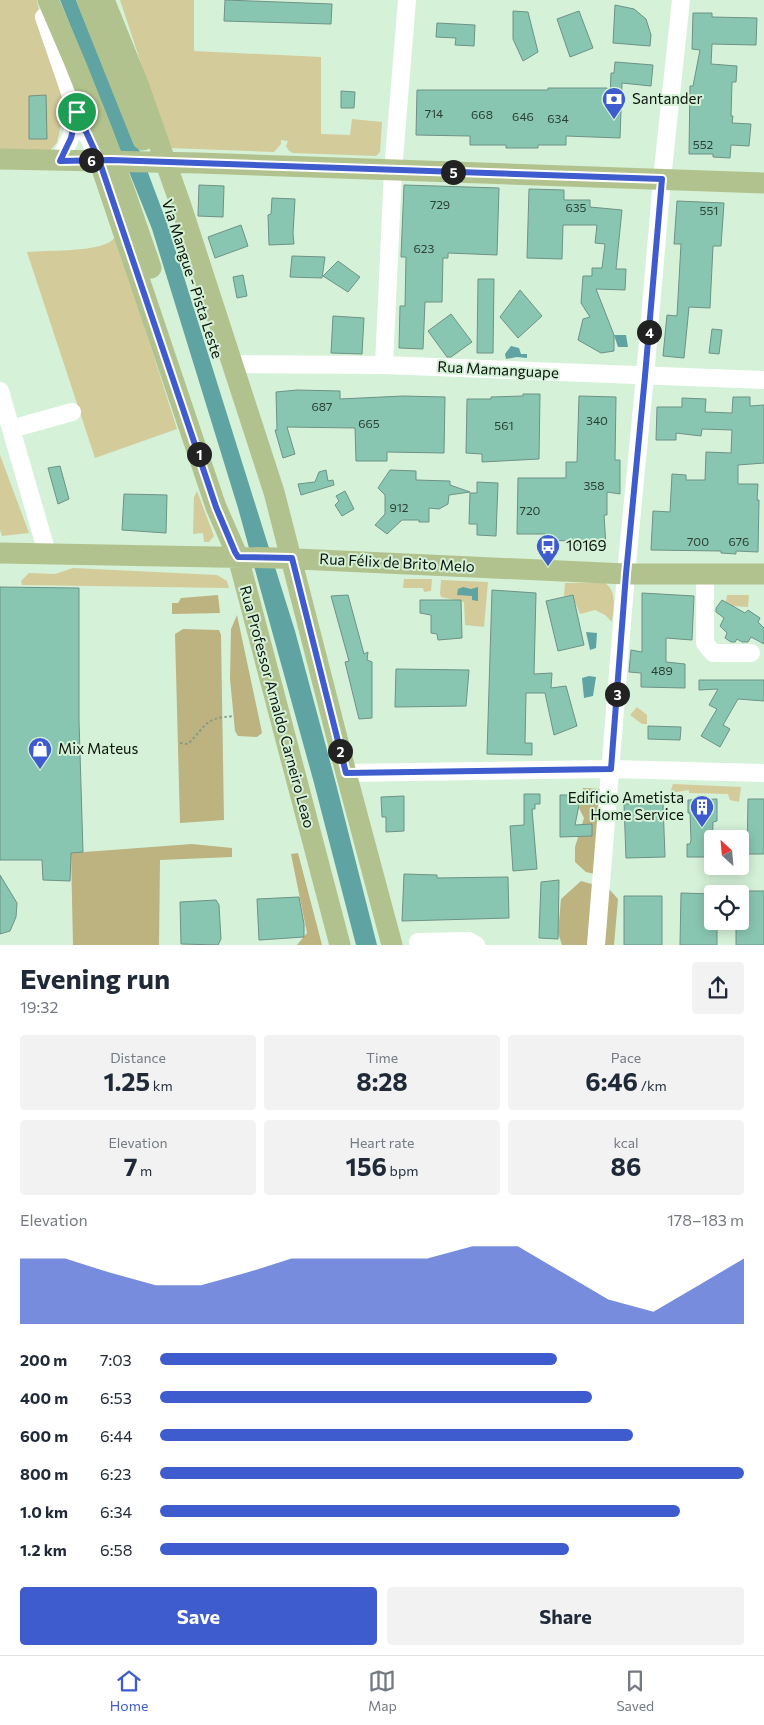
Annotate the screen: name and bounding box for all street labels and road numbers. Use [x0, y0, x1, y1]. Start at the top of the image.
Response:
street label: Via Mangue - Pista Leste [159, 197, 227, 361]
street label: Rua Mamanguape [437, 357, 559, 381]
street label: Rua Félix de Brito Melo [319, 549, 475, 575]
street label: Rua Professor Arnaldo Carneiro Leao [237, 583, 319, 830]

